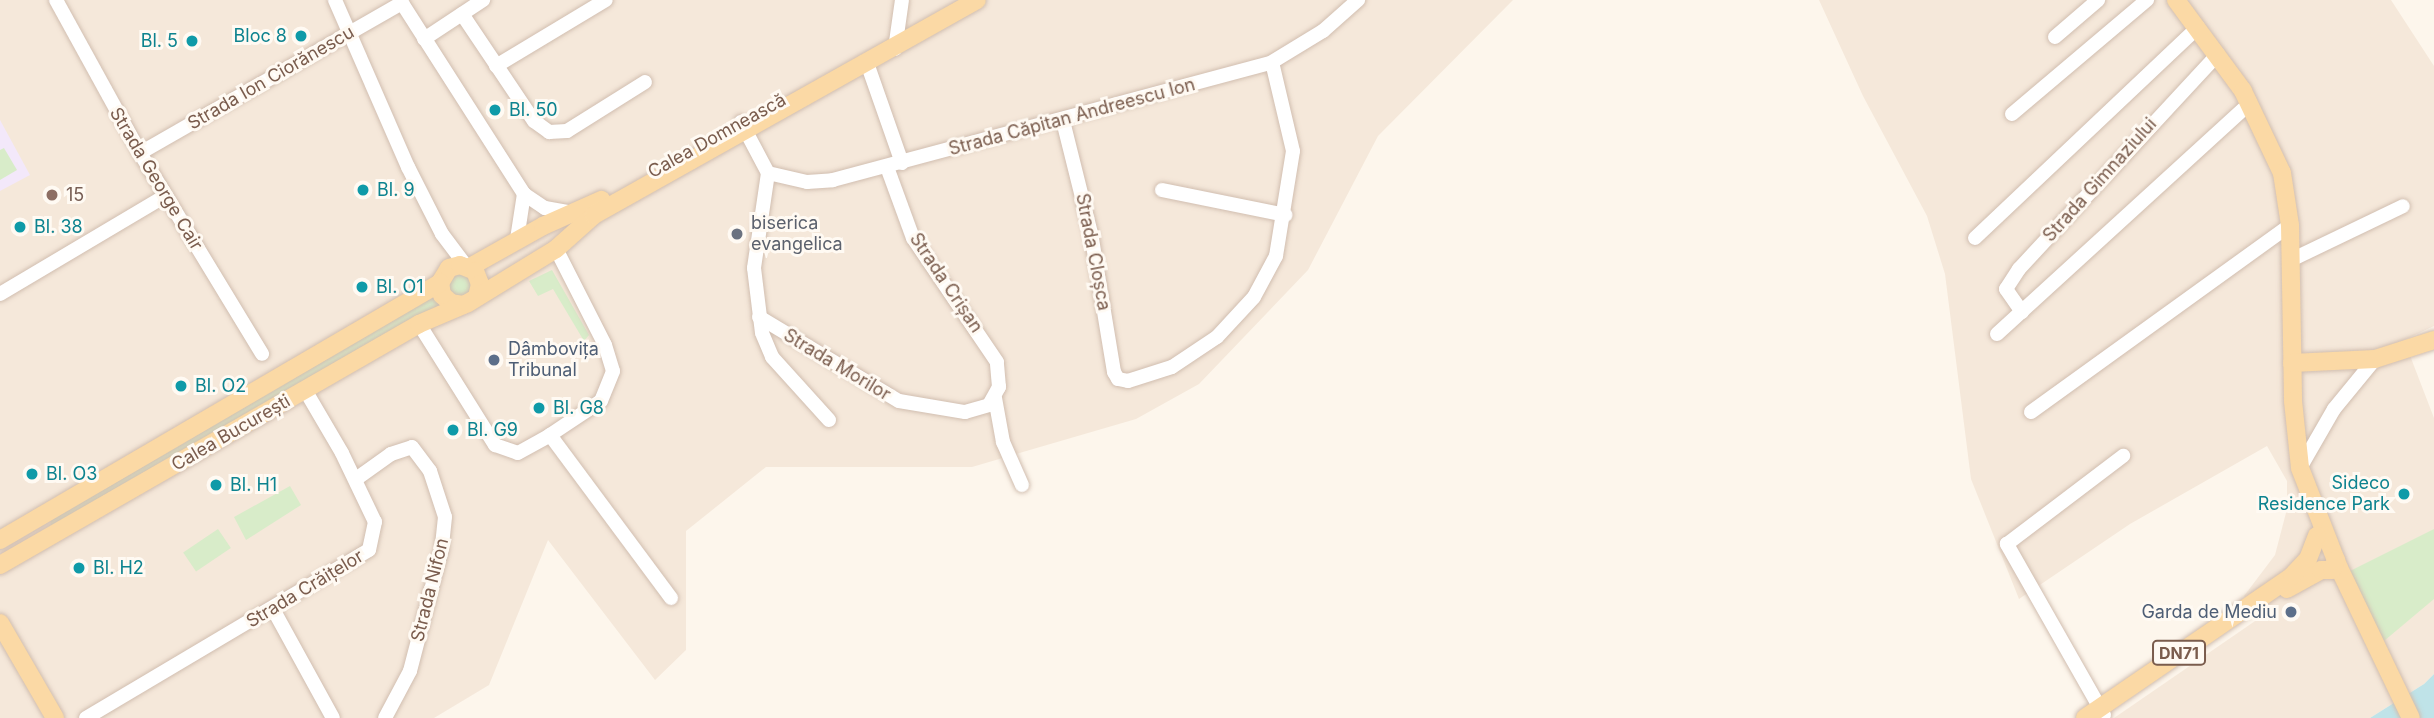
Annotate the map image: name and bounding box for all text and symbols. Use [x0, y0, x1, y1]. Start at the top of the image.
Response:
street label: Strada Ion Ciorănescu [184, 22, 358, 134]
place label: Bloc 8 [234, 25, 287, 47]
marker: Bloc 8 [293, 28, 309, 44]
place label: Bl. 5 [141, 30, 178, 52]
marker: Bl. 5 [184, 33, 200, 49]
street label: Strada Căpitan Andreescu Ion [946, 74, 1198, 160]
street label: Calea Domnească [644, 89, 790, 183]
place label: Bl. 50 [509, 99, 558, 121]
marker: Bl. 50 [487, 102, 503, 118]
street label: Strada George Cair [105, 104, 207, 254]
street label: Strada Gimnaziului [2039, 114, 2161, 246]
place label: Bl. 9 [377, 179, 415, 201]
marker: Bl. 9 [355, 182, 371, 198]
place label: 15 [66, 184, 84, 206]
marker: 15 [44, 187, 60, 203]
street label: Strada Cloșca [1071, 192, 1115, 312]
place label: biserica evangelica [751, 213, 843, 256]
place label: Bl. 38 [34, 216, 83, 238]
marker: Bl. 38 [12, 219, 28, 235]
marker: biserica evangelica [729, 226, 745, 242]
street label: Strada Crișan [905, 229, 987, 337]
place label: Bl. O1 [376, 276, 423, 298]
marker: Bl. O1 [354, 279, 370, 295]
street label: Strada Morilor [780, 325, 894, 405]
place label: Dâmbovița Tribunal [508, 339, 599, 382]
marker: Dâmbovița Tribunal [486, 352, 502, 368]
place label: Bl. O2 [195, 375, 246, 397]
marker: Bl. O2 [173, 378, 189, 394]
street label: Calea București [168, 390, 294, 476]
place label: Bl. G8 [553, 397, 604, 419]
marker: Bl. G8 [531, 400, 547, 416]
place label: Bl. G9 [467, 419, 518, 441]
marker: Bl. G9 [445, 422, 461, 438]
place label: Bl. O3 [46, 463, 97, 485]
marker: Bl. O3 [24, 466, 40, 482]
place label: Sideco Residence Park [2258, 473, 2390, 516]
place label: Bl. H1 [230, 474, 277, 496]
marker: Bl. H1 [208, 477, 224, 493]
marker: Sideco Residence Park [2396, 486, 2412, 502]
street label: Strada Nifon [407, 536, 453, 644]
street label: Strada Crăițelor [242, 545, 368, 633]
place label: Bl. H2 [93, 557, 144, 579]
marker: Bl. H2 [71, 560, 87, 576]
place label: Garda de Mediu [2141, 601, 2277, 623]
marker: Garda de Mediu [2283, 604, 2299, 620]
road number: DN71 [2151, 640, 2207, 666]

